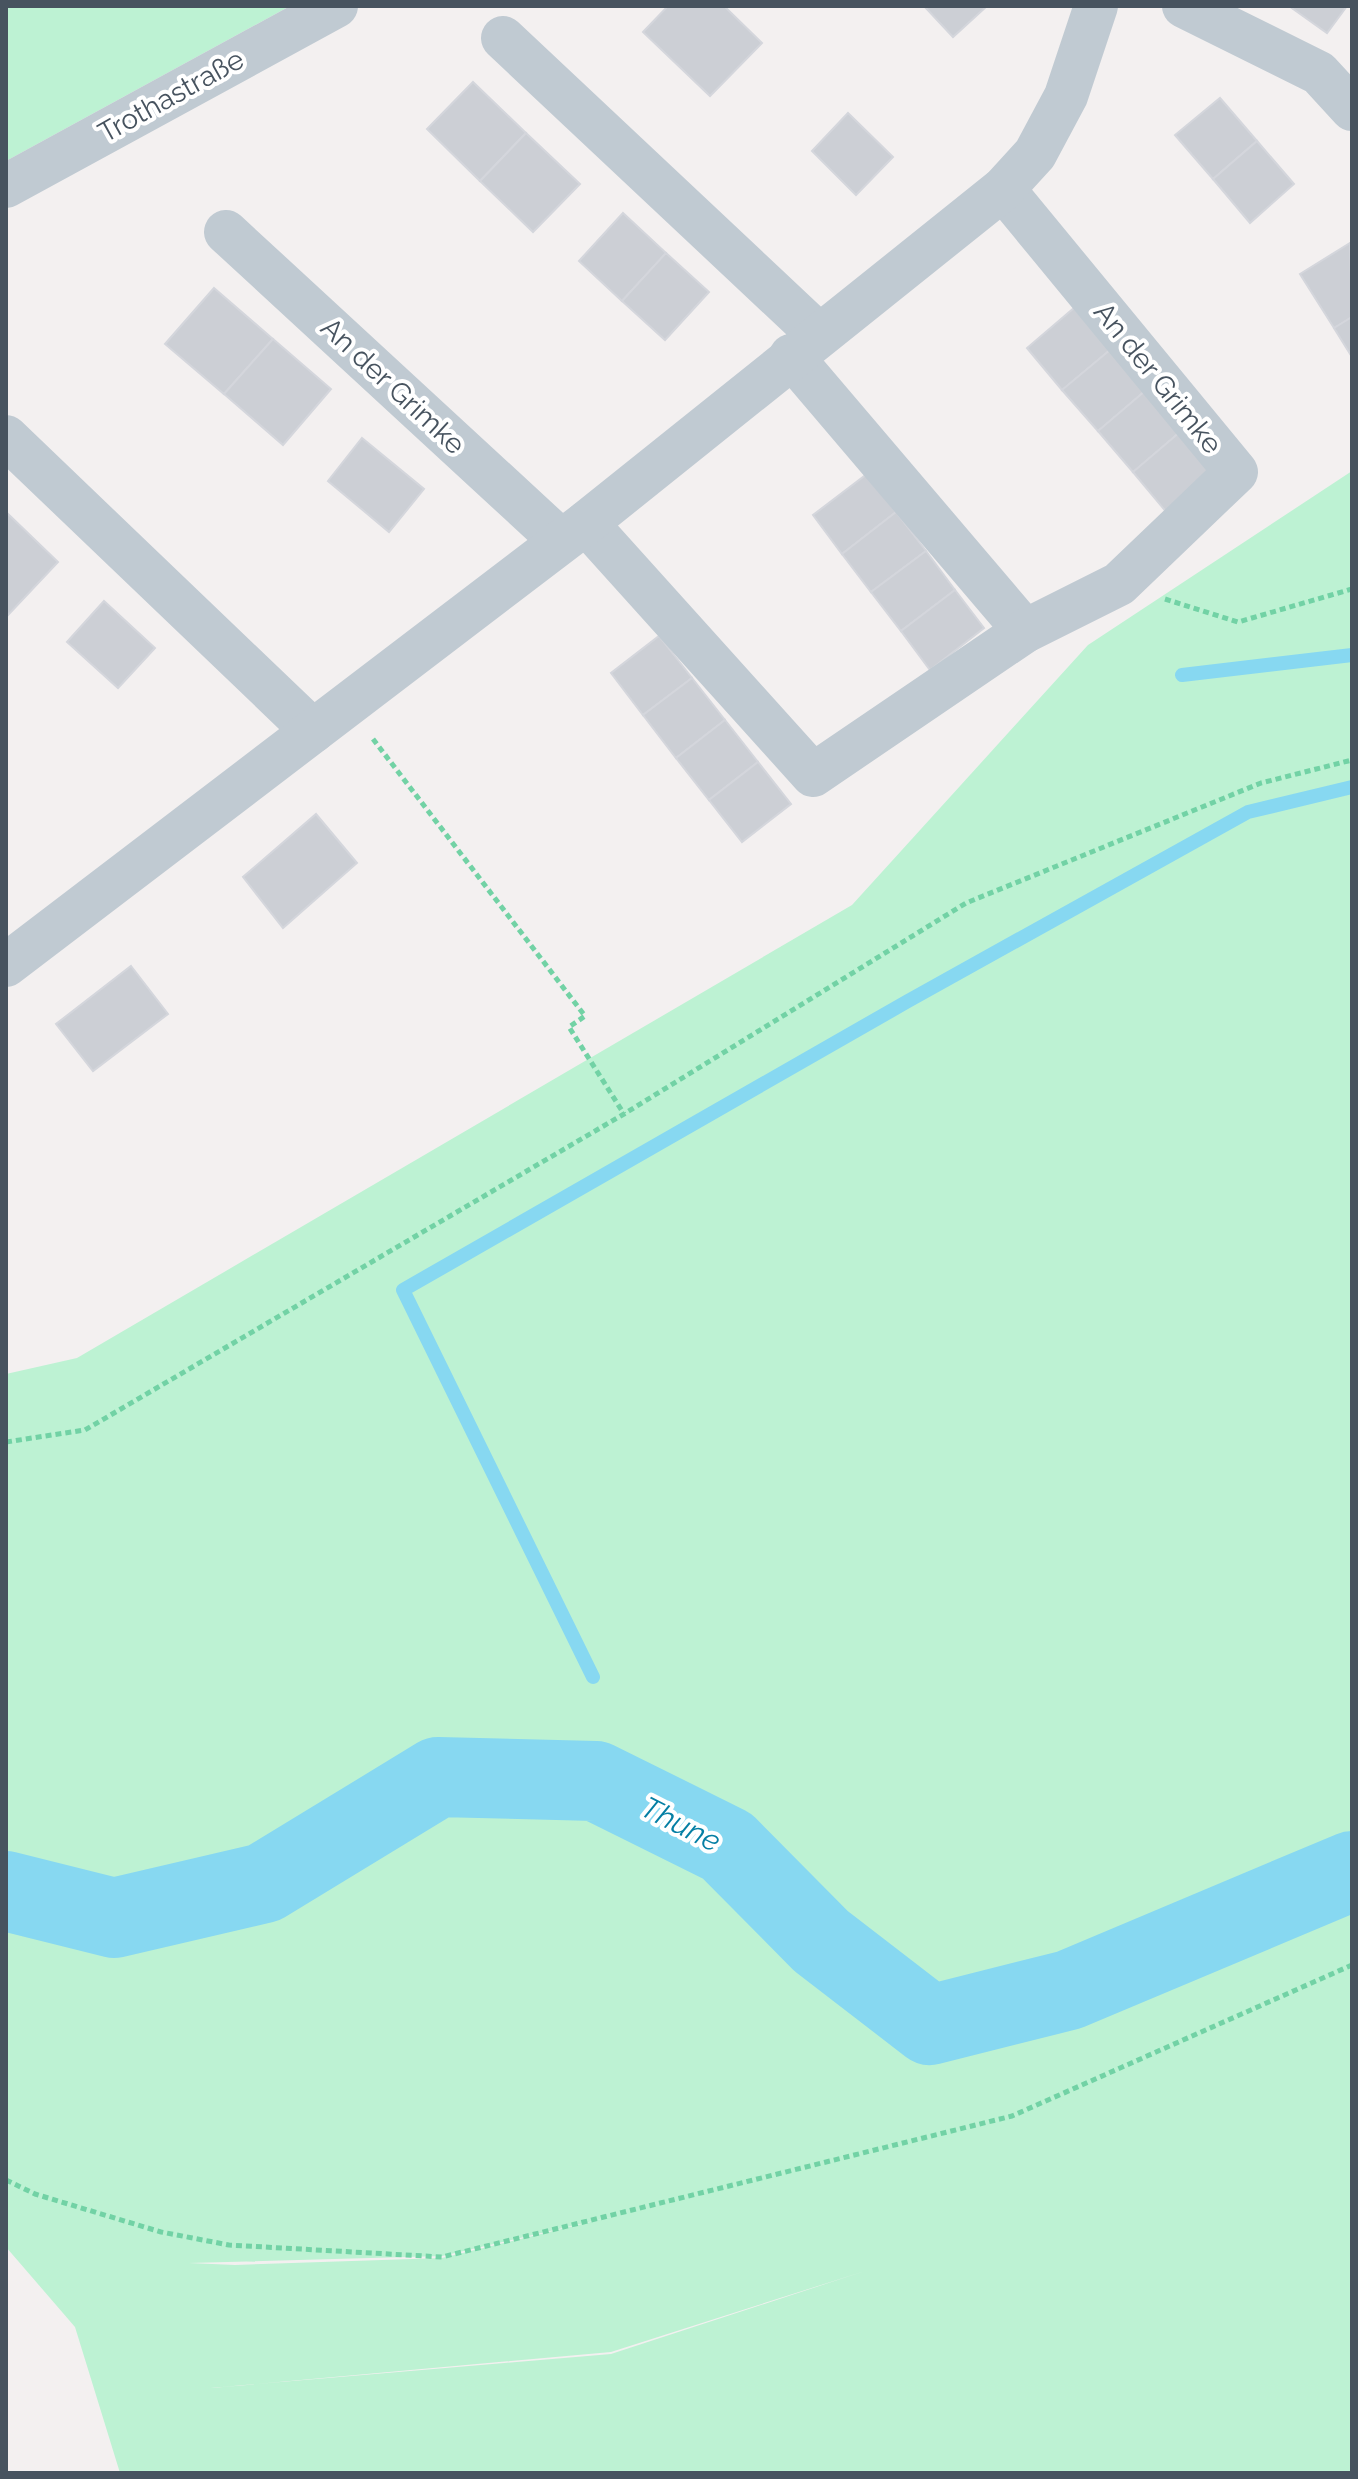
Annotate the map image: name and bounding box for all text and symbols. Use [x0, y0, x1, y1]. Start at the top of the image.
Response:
street label: Trothastraße [93, 42, 249, 150]
street label: An der Grimke [1087, 296, 1229, 460]
street label: An der Grimke [314, 311, 472, 461]
water label: Thune [636, 1789, 726, 1859]

